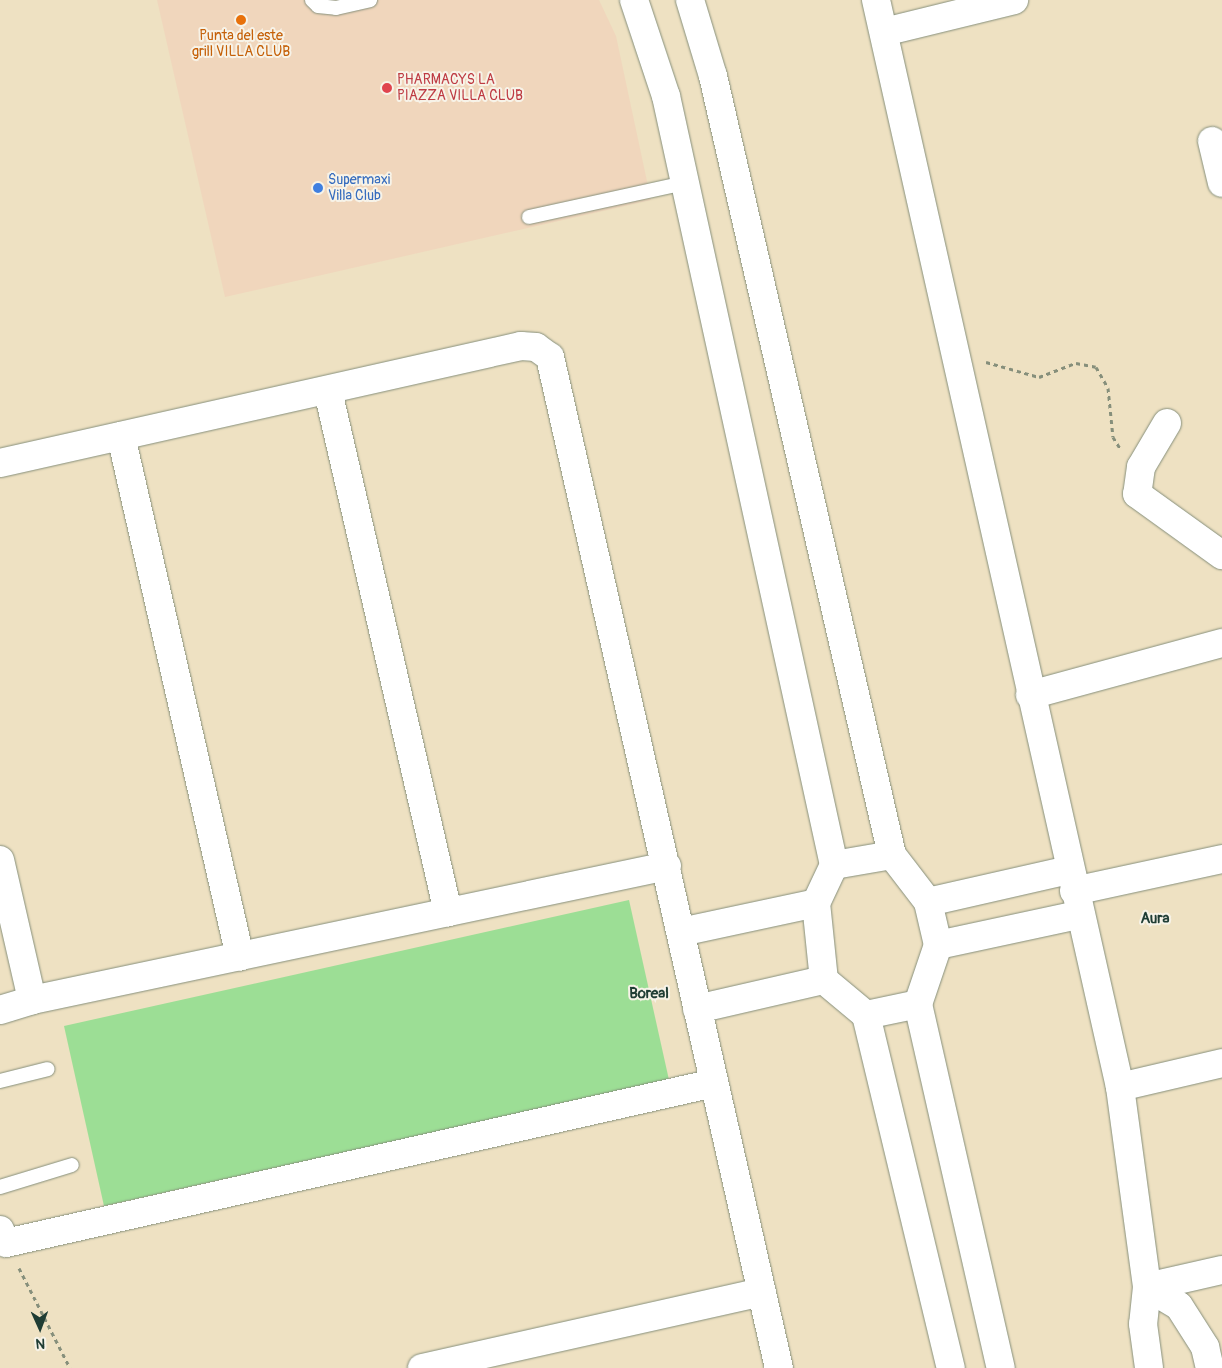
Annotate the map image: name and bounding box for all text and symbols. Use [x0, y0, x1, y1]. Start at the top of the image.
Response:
marker: Punta del este grill VILLA CLUB [235, 14, 247, 26]
place label: Punta del este grill VILLA CLUB [192, 28, 290, 60]
place label: PHARMACYS LA PIAZZA VILLA CLUB [397, 72, 523, 104]
marker: PHARMACYS LA PIAZZA VILLA CLUB [381, 82, 393, 94]
place label: Supermaxi Villa Club [328, 172, 390, 204]
marker: Supermaxi Villa Club [312, 182, 324, 194]
district label: Aura [1140, 910, 1170, 928]
district label: Boreal [629, 985, 669, 1003]
north arrow [15, 1303, 65, 1353]
text: N [36, 1335, 46, 1352]

